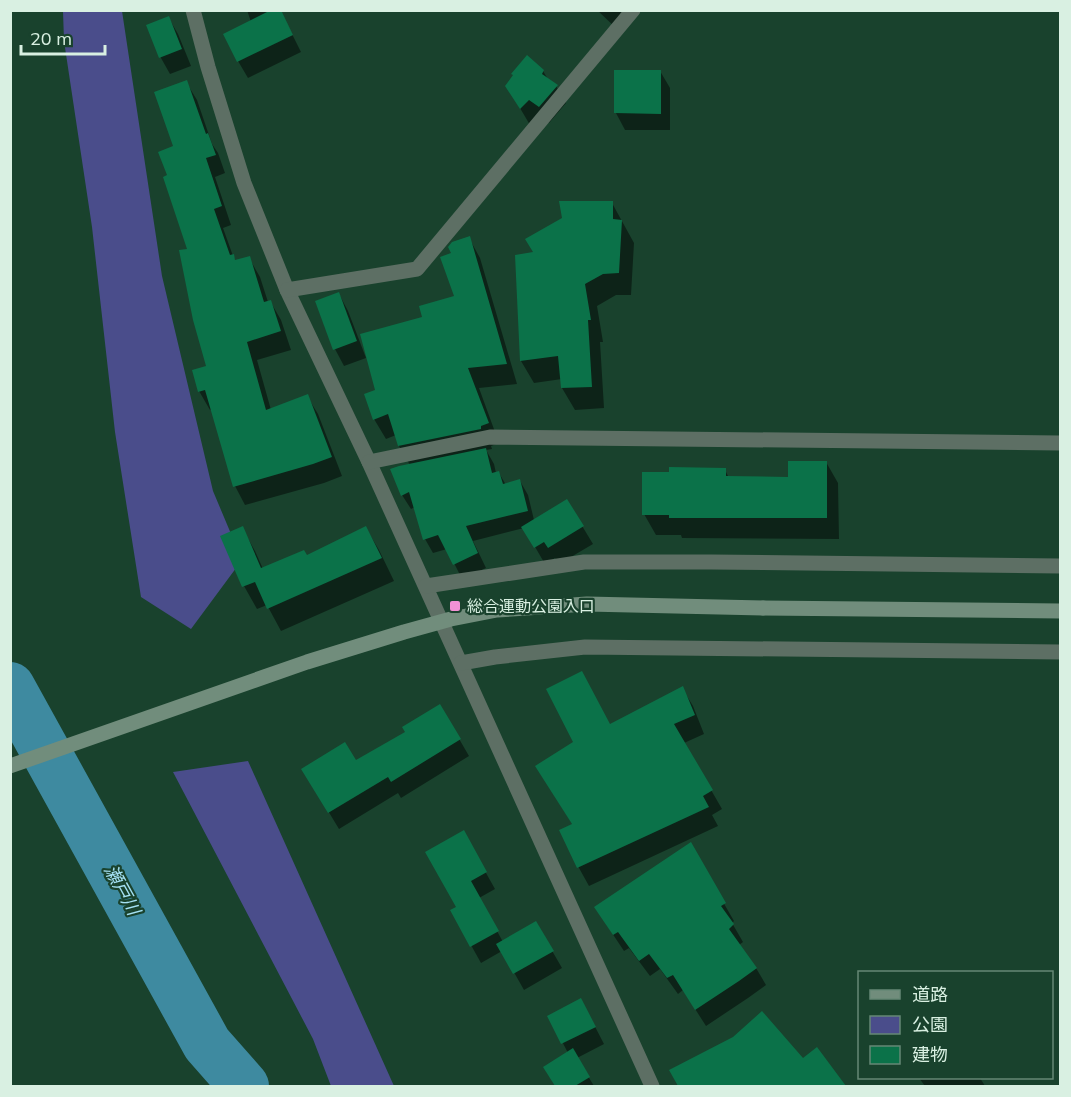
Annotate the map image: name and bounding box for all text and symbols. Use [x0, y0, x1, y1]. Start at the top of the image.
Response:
scale bar [21, 18, 105, 56]
text: 20 m [30, 27, 72, 50]
place label: 総合運動公園入口 [467, 596, 595, 616]
marker: 総合運動公園入口 [448, 599, 462, 613]
water label: 瀬戸川 [99, 861, 147, 921]
legend [858, 971, 1053, 1079]
text: 道路 [912, 983, 948, 1006]
text: 公園 [912, 1013, 948, 1036]
text: 建物 [912, 1043, 948, 1066]

